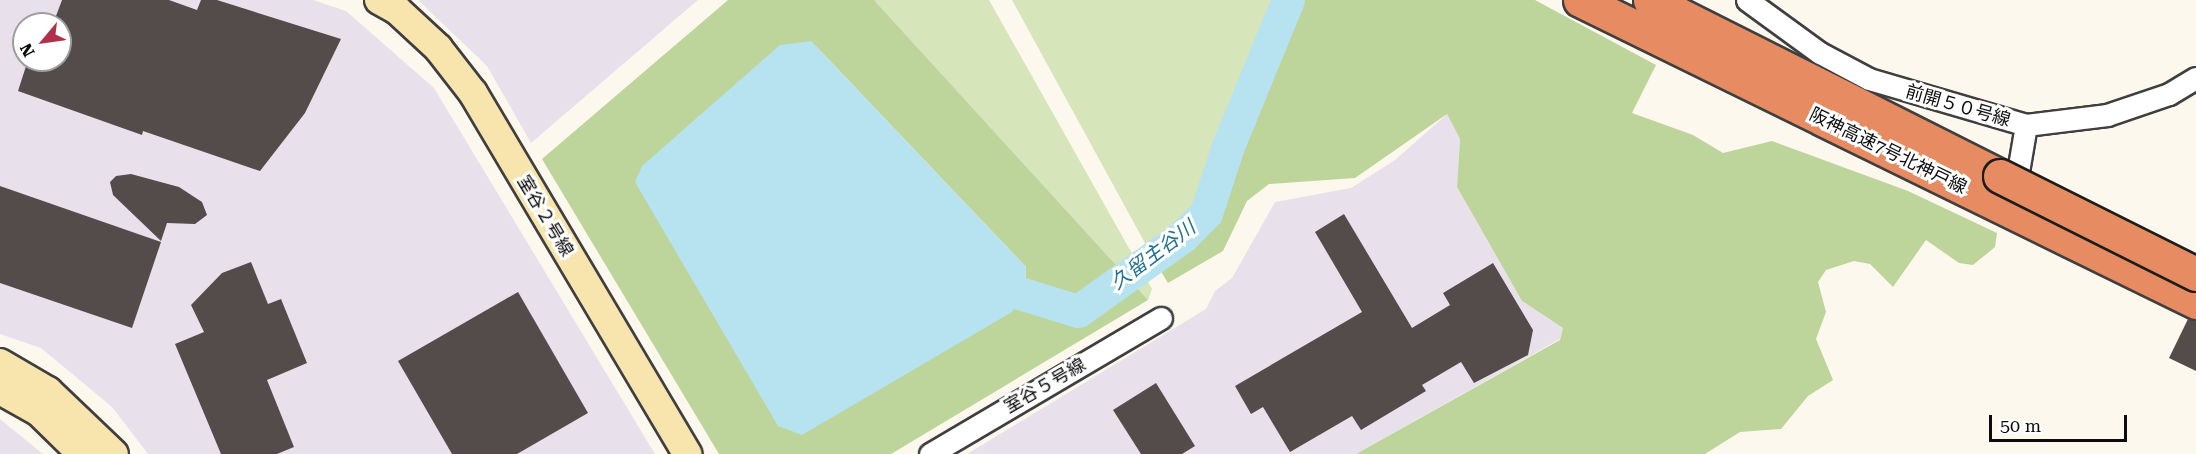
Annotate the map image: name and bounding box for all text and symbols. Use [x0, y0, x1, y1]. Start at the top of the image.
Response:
north arrow [12, 12, 72, 72]
text: N [16, 40, 39, 60]
street label: 前開５０号線 [1903, 81, 2013, 131]
street label: 阪神高速7号北神戸線 [1806, 104, 1970, 198]
street label: 室谷２号線 [513, 172, 577, 260]
water label: 久留主谷川 [1106, 215, 1200, 295]
street label: 室谷５号線 [1001, 354, 1089, 418]
scale bar [1992, 403, 2130, 441]
text: 50 m [2000, 415, 2041, 436]

